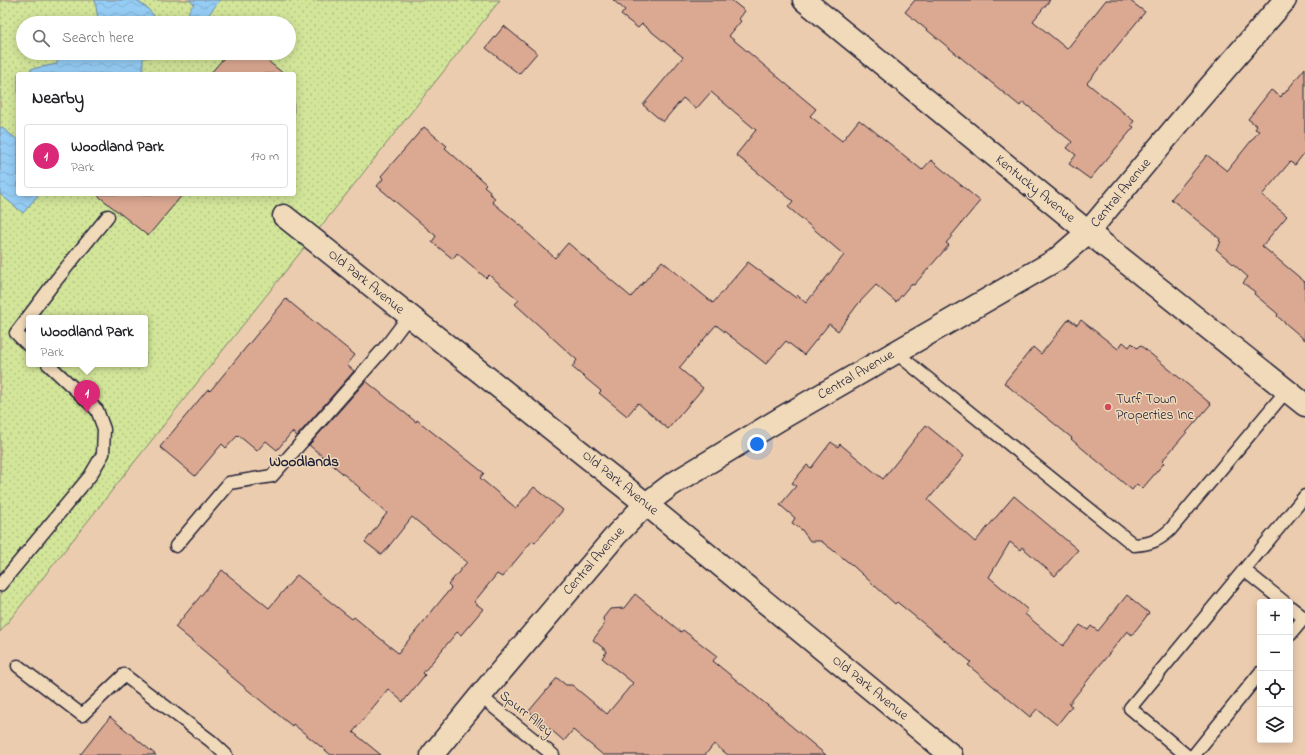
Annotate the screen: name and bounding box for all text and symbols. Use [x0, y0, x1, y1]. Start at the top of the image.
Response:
search box [16, 16, 296, 60]
icon: search [30, 27, 52, 49]
text: Search here [62, 27, 134, 49]
text: Nearby [32, 86, 84, 111]
text: Woodland Park [71, 136, 164, 158]
text: 1 [44, 147, 48, 166]
text: 170 m [251, 147, 279, 166]
street label: Kentucky Avenue [990, 150, 1080, 229]
street label: Central Avenue [1086, 153, 1157, 232]
text: Park [71, 158, 95, 177]
street label: Old Park Avenue [323, 244, 410, 320]
popup [26, 315, 148, 367]
text: Woodland Park [41, 321, 133, 343]
text: Park [41, 343, 64, 362]
street label: Central Avenue [814, 344, 899, 405]
pin: 1 [74, 380, 100, 413]
place label: Turf Town Properties Inc [1116, 389, 1194, 426]
marker: Turf Town Properties Inc [1103, 402, 1113, 412]
your location [747, 434, 767, 454]
street label: Old Park Avenue [577, 445, 664, 521]
district label: Woodlands [269, 451, 339, 473]
street label: Central Avenue [558, 521, 630, 600]
map controls [1257, 599, 1293, 743]
button: + [1257, 599, 1293, 635]
button: − [1257, 635, 1293, 671]
street label: Old Park Avenue [827, 650, 914, 726]
button: locate [1257, 671, 1293, 707]
street label: Spurr Alley [494, 686, 558, 743]
button: layers [1257, 707, 1293, 743]

